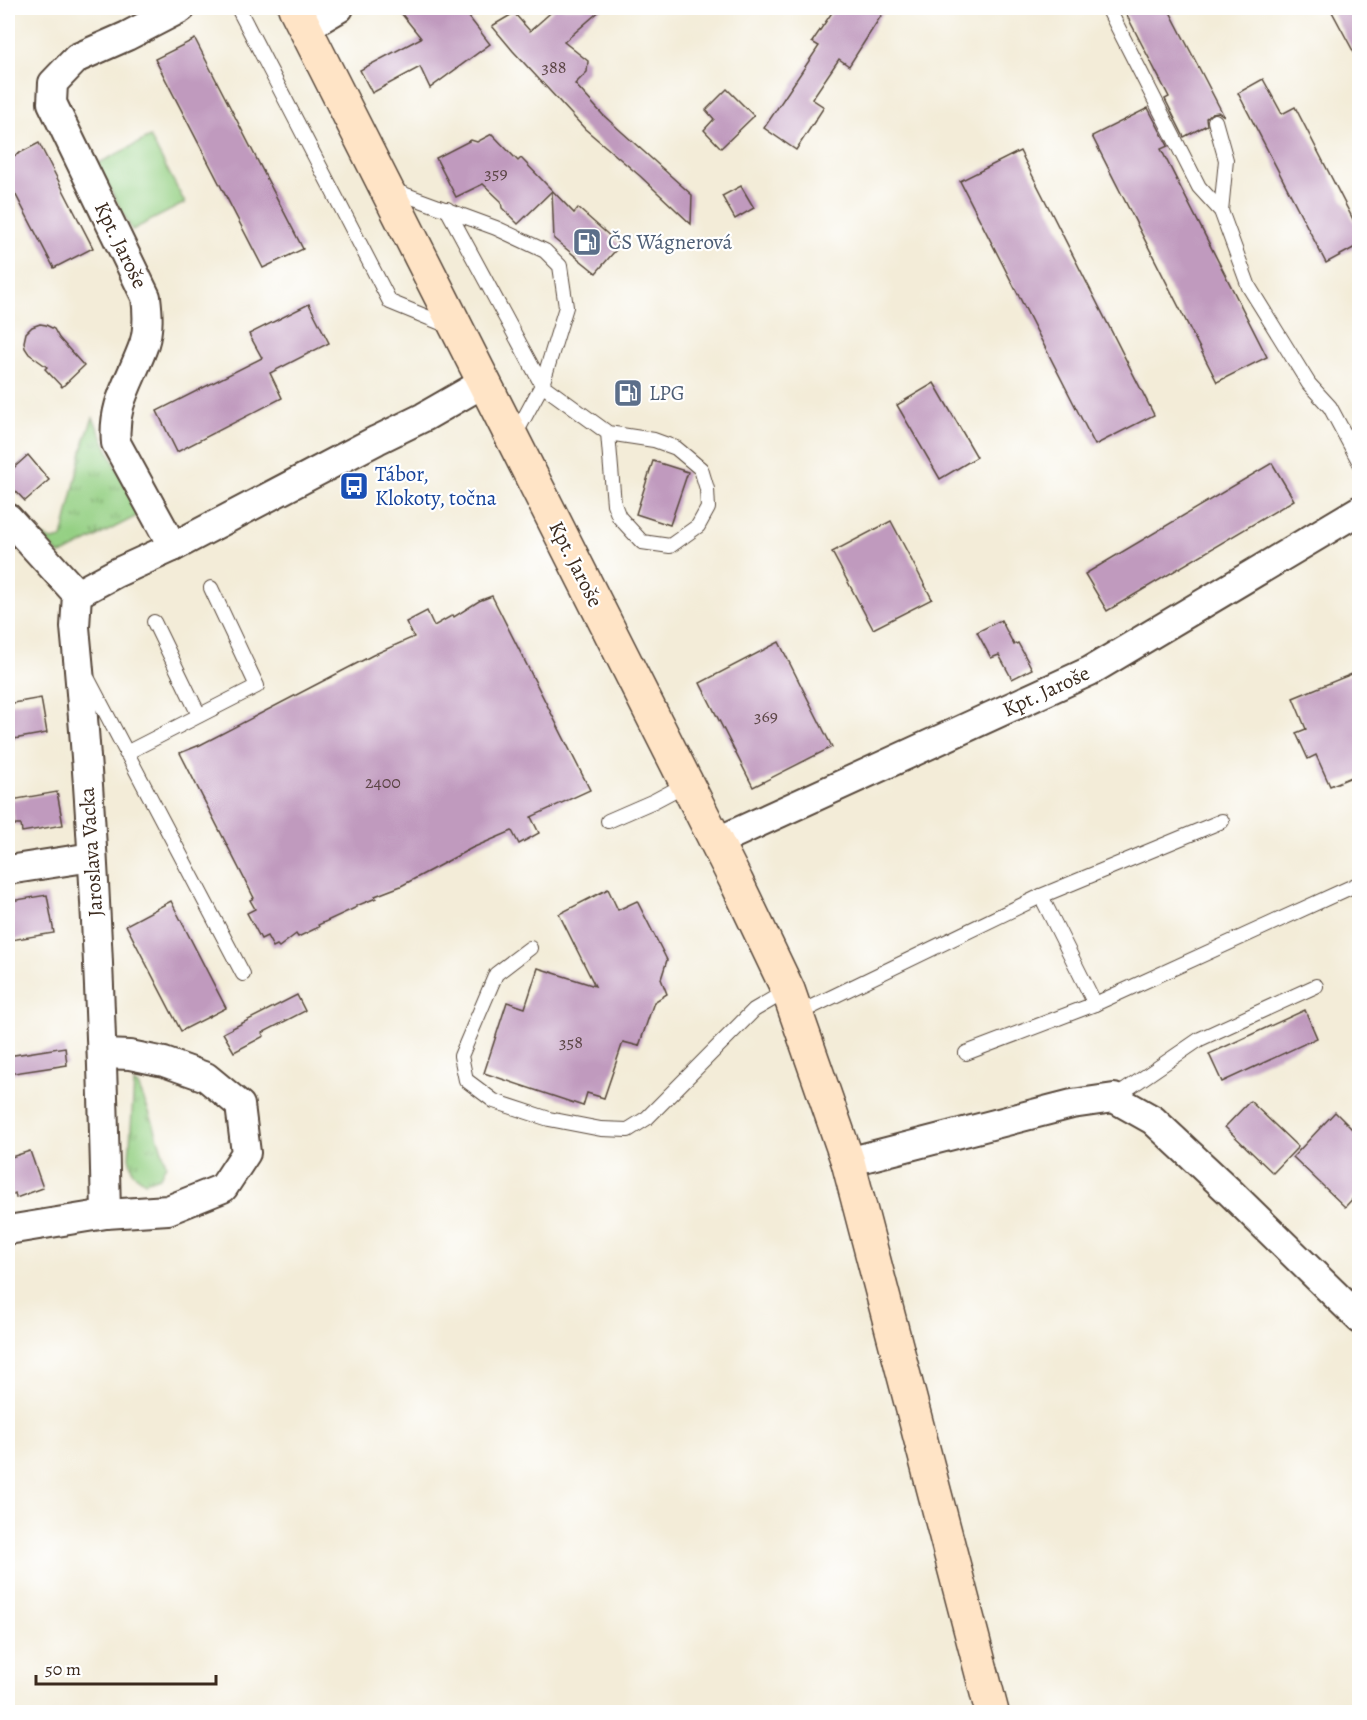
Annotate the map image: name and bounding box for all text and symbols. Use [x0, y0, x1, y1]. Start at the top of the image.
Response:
house number: 388 [542, 55, 566, 79]
house number: 359 [484, 161, 508, 185]
street label: Kpt. Jaroše [88, 197, 154, 293]
fuel station icon: ČS Wágnerová [571, 226, 603, 258]
place label: ČS Wágnerová [608, 228, 733, 256]
fuel station icon: LPG [612, 377, 644, 409]
place label: LPG [649, 379, 685, 407]
place label: Tábor, Klokoty, točna [375, 460, 497, 512]
bus stop icon: Tábor, Klokoty, točna [338, 470, 370, 502]
street label: Kpt. Jaroše [542, 516, 610, 612]
street label: Kpt. Jaroše [998, 659, 1094, 723]
house number: 369 [754, 704, 778, 728]
house number: 2400 [365, 770, 401, 794]
street label: Jaroslava Vacka [72, 786, 109, 918]
house number: 358 [559, 1030, 583, 1054]
scale bar [36, 1648, 216, 1686]
text: 50 m [45, 1657, 81, 1681]

